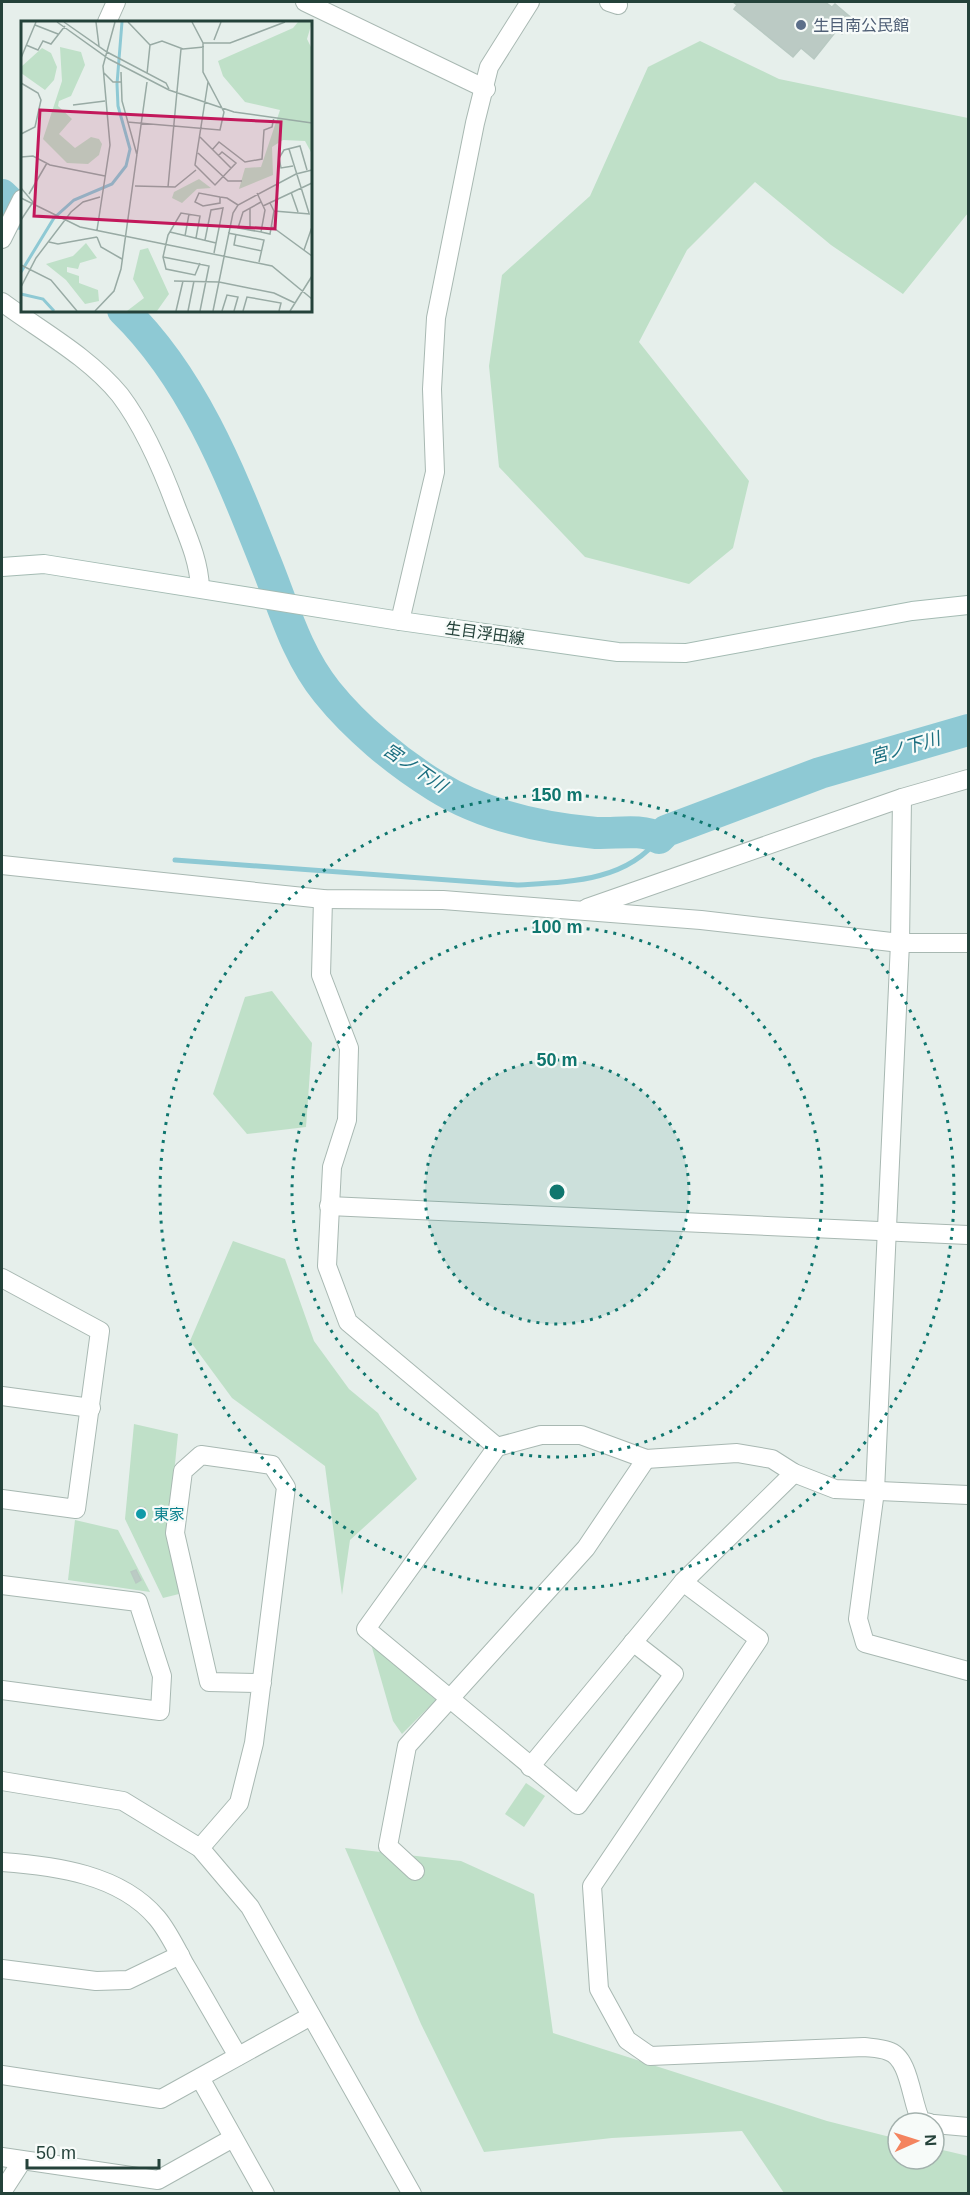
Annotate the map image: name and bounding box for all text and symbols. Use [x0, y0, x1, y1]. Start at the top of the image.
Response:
place label: 生目南公民館 [813, 17, 909, 34]
marker: 生目南公民館 [794, 18, 808, 32]
inset map [21, 21, 312, 312]
street label: 生目浮田線 [444, 620, 526, 647]
water label: 宮ノ下川 [868, 728, 944, 768]
water label: 宮ノ下川 [380, 740, 452, 798]
text: 150 m [531, 785, 583, 805]
text: 100 m [531, 917, 583, 937]
text: 50 m [536, 1050, 578, 1070]
centre of rings [547, 1182, 567, 1202]
place label: 東家 [153, 1506, 185, 1523]
marker: 東家 [134, 1507, 148, 1521]
north arrow [886, 2111, 946, 2171]
scale bar [27, 2132, 159, 2170]
text: N [922, 2134, 939, 2146]
text: 50 m [36, 2143, 76, 2163]

